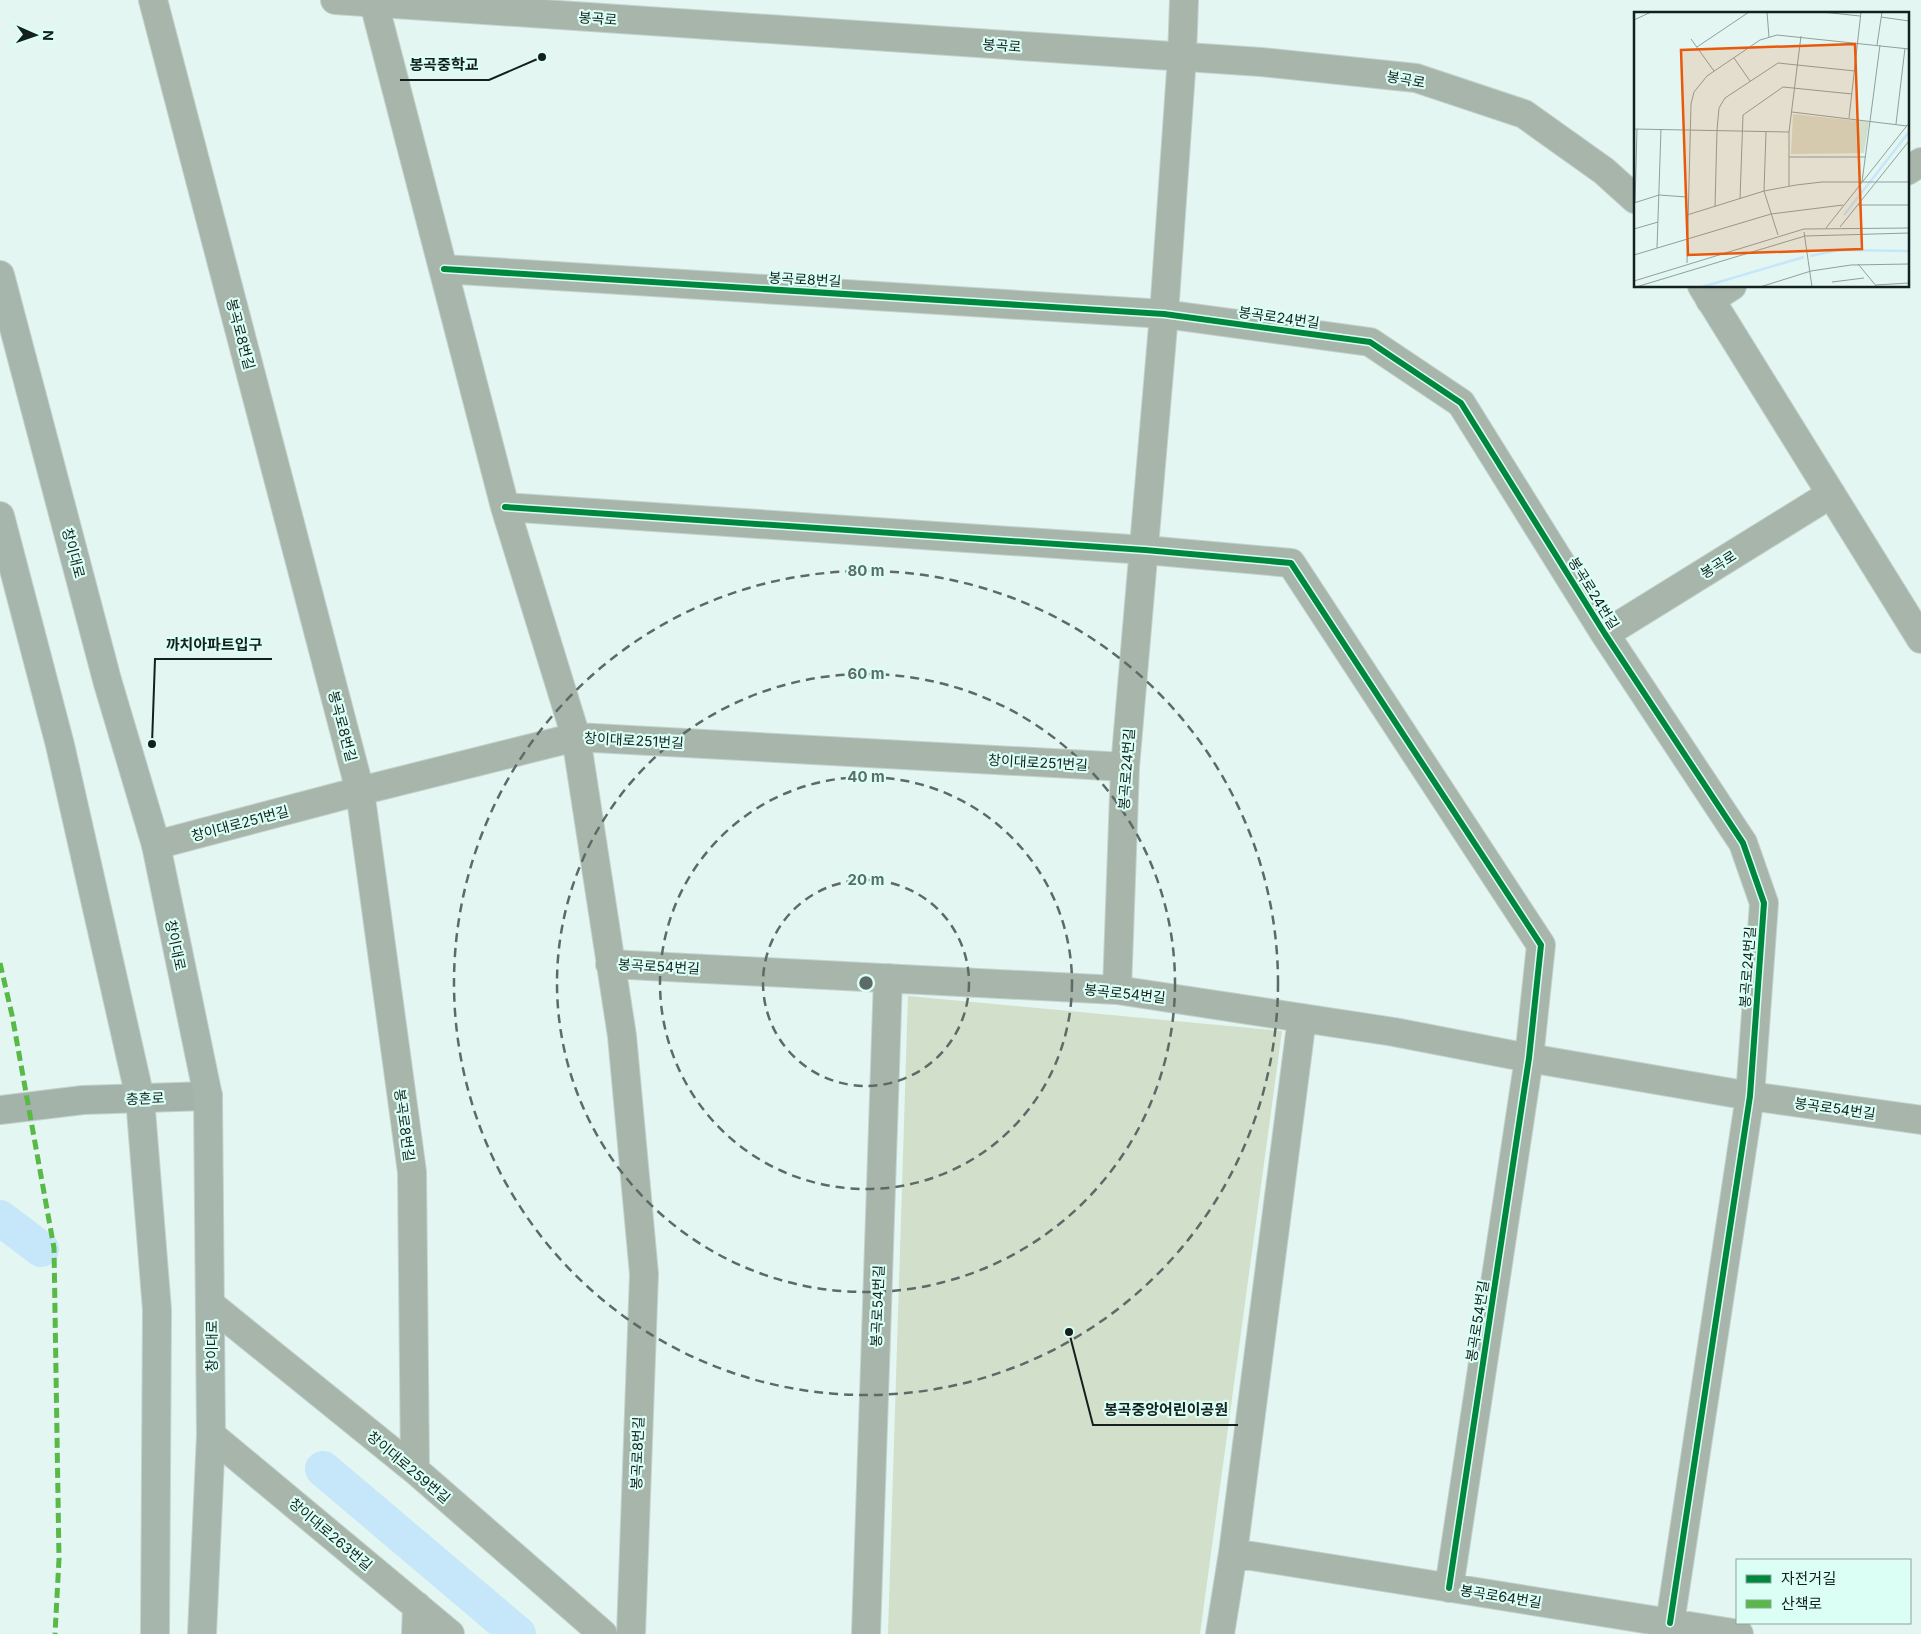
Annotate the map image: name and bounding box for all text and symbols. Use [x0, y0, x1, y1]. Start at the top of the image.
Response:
street label: 봉곡로 [578, 8, 618, 28]
north arrow [10, 10, 60, 60]
inset map [1634, 12, 1908, 288]
text: N [40, 30, 57, 41]
street label: 봉곡로 [982, 35, 1022, 55]
callout: 봉곡중학교 [400, 50, 489, 80]
text: 봉곡중학교 [409, 55, 479, 74]
street label: 봉곡로 [1385, 67, 1427, 91]
street label: 봉곡로8번길 [768, 269, 842, 289]
street label: 봉곡로8번길 [223, 297, 259, 371]
street label: 봉곡로24번길 [1237, 303, 1321, 331]
street label: 창이대로 [59, 526, 89, 580]
street label: 봉곡로 [1697, 546, 1739, 581]
street label: 봉곡로24번길 [1565, 554, 1623, 632]
text: 80 m [847, 561, 885, 580]
callout: 까치아파트입구 [155, 629, 272, 659]
text: 까치아파트입구 [166, 635, 262, 654]
text: 60 m [847, 664, 885, 683]
street label: 봉곡로8번길 [325, 689, 361, 763]
street label: 봉곡로24번길 [1115, 728, 1137, 810]
street label: 창이대로251번길 [584, 729, 684, 751]
street label: 창이대로251번길 [988, 751, 1088, 773]
text: 40 m [847, 767, 885, 786]
street label: 창이대로251번길 [189, 802, 291, 844]
text: 20 m [848, 870, 884, 889]
street label: 창이대로 [162, 918, 190, 972]
street label: 봉곡로24번길 [1736, 926, 1758, 1008]
street label: 봉곡로54번길 [618, 955, 700, 977]
centre of rings [857, 974, 875, 992]
street label: 봉곡로54번길 [1083, 980, 1167, 1006]
street label: 봉곡로8번길 [391, 1088, 419, 1162]
street label: 충혼로 [125, 1089, 165, 1107]
street label: 봉곡로54번길 [1793, 1094, 1877, 1122]
street label: 봉곡로54번길 [867, 1265, 887, 1347]
street label: 봉곡로54번길 [1462, 1279, 1492, 1363]
street label: 창이대로 [203, 1320, 220, 1372]
callout: 봉곡중앙어린이공원 [1093, 1395, 1238, 1425]
text: 봉곡중앙어린이공원 [1104, 1400, 1228, 1419]
street label: 봉곡로8번길 [627, 1416, 647, 1490]
street label: 창이대로259번길 [364, 1427, 454, 1507]
street label: 창이대로263번길 [286, 1494, 376, 1574]
legend [1736, 1559, 1911, 1624]
text: 자전거길 [1781, 1569, 1836, 1588]
street label: 봉곡로64번길 [1459, 1581, 1543, 1611]
text: 산책로 [1781, 1594, 1822, 1613]

